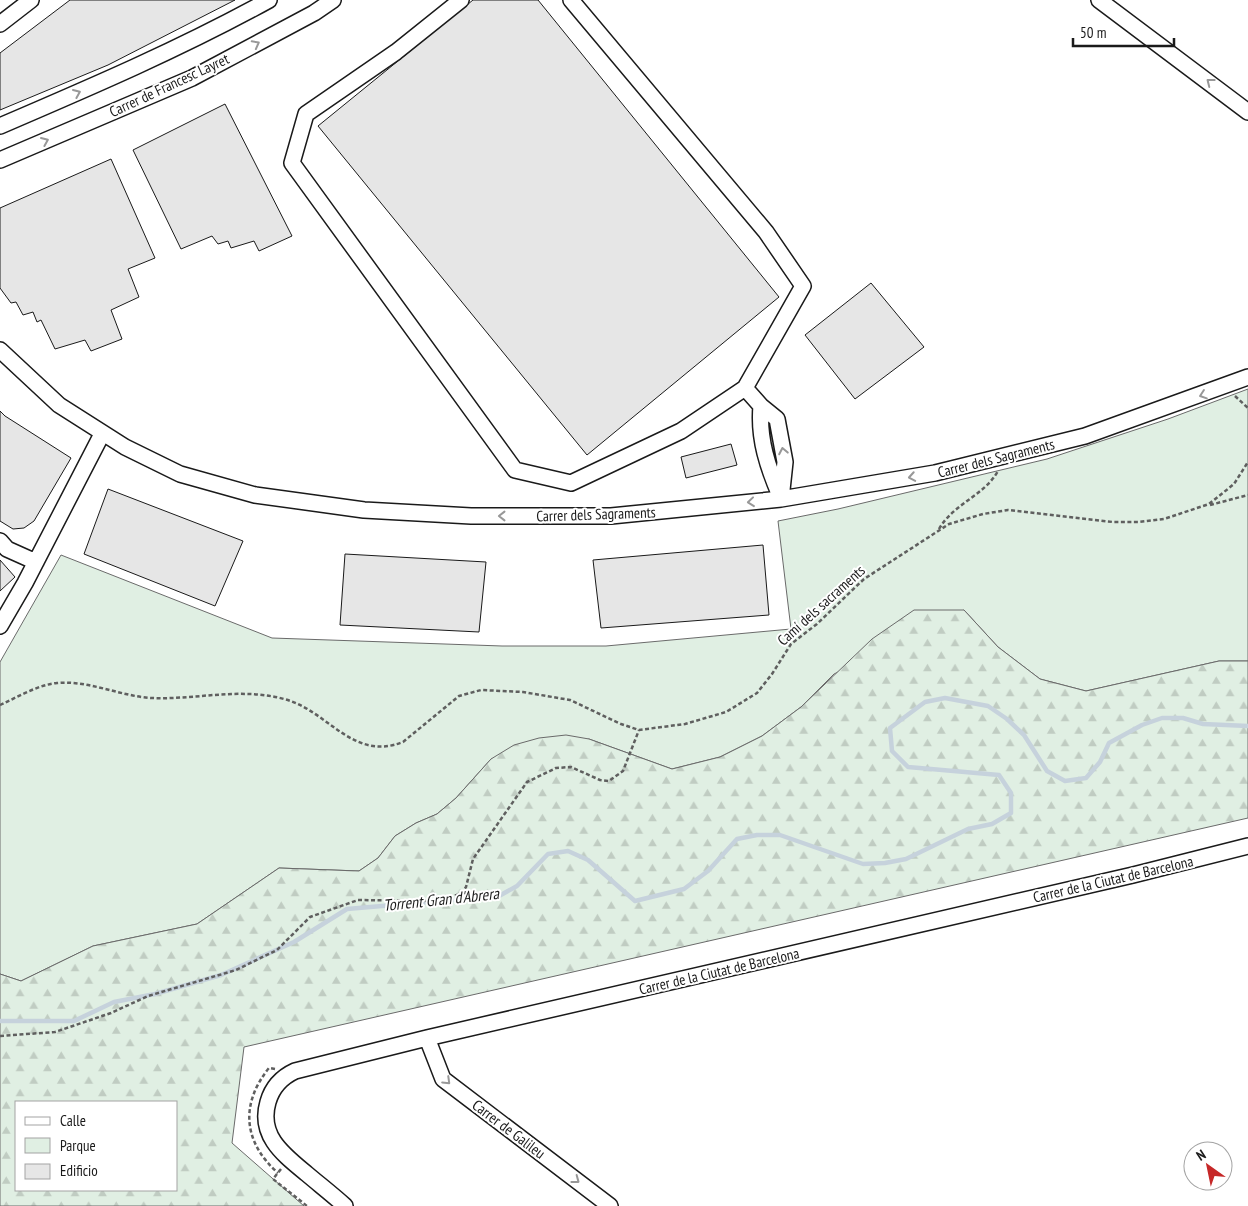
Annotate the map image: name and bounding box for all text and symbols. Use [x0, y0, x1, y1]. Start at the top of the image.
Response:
scale bar [1073, 15, 1174, 47]
text: 50 m [1080, 23, 1106, 42]
one-way arrow [250, 40, 259, 50]
street label: Carrer de Francesc Layret [106, 49, 232, 121]
one-way arrow [1206, 79, 1216, 88]
one-way arrow [72, 89, 81, 100]
one-way arrow [40, 136, 49, 147]
one-way arrow [1199, 389, 1207, 399]
street label: Carrer dels Sagraments [936, 434, 1056, 482]
one-way arrow [778, 446, 789, 455]
one-way arrow [907, 471, 916, 481]
one-way arrow [747, 496, 755, 507]
street label: Carrer dels Sagraments [536, 502, 656, 526]
one-way arrow [498, 511, 506, 521]
street label: Camí dels sacraments [773, 561, 869, 649]
street label: Carrer de la Ciutat de Barcelona [1031, 851, 1195, 907]
water label: Torrent Gran d'Abrera [382, 883, 501, 915]
street label: Carrer de la Ciutat de Barcelona [637, 943, 801, 999]
one-way arrow [441, 1075, 450, 1084]
street label: Carrer de Galileu [469, 1095, 549, 1163]
legend [15, 1101, 178, 1191]
text: Calle [60, 1111, 86, 1130]
text: Parque [60, 1136, 96, 1155]
north arrow [1183, 1141, 1233, 1191]
text: N [1193, 1145, 1209, 1165]
text: Edificio [60, 1161, 98, 1180]
one-way arrow [570, 1174, 580, 1183]

